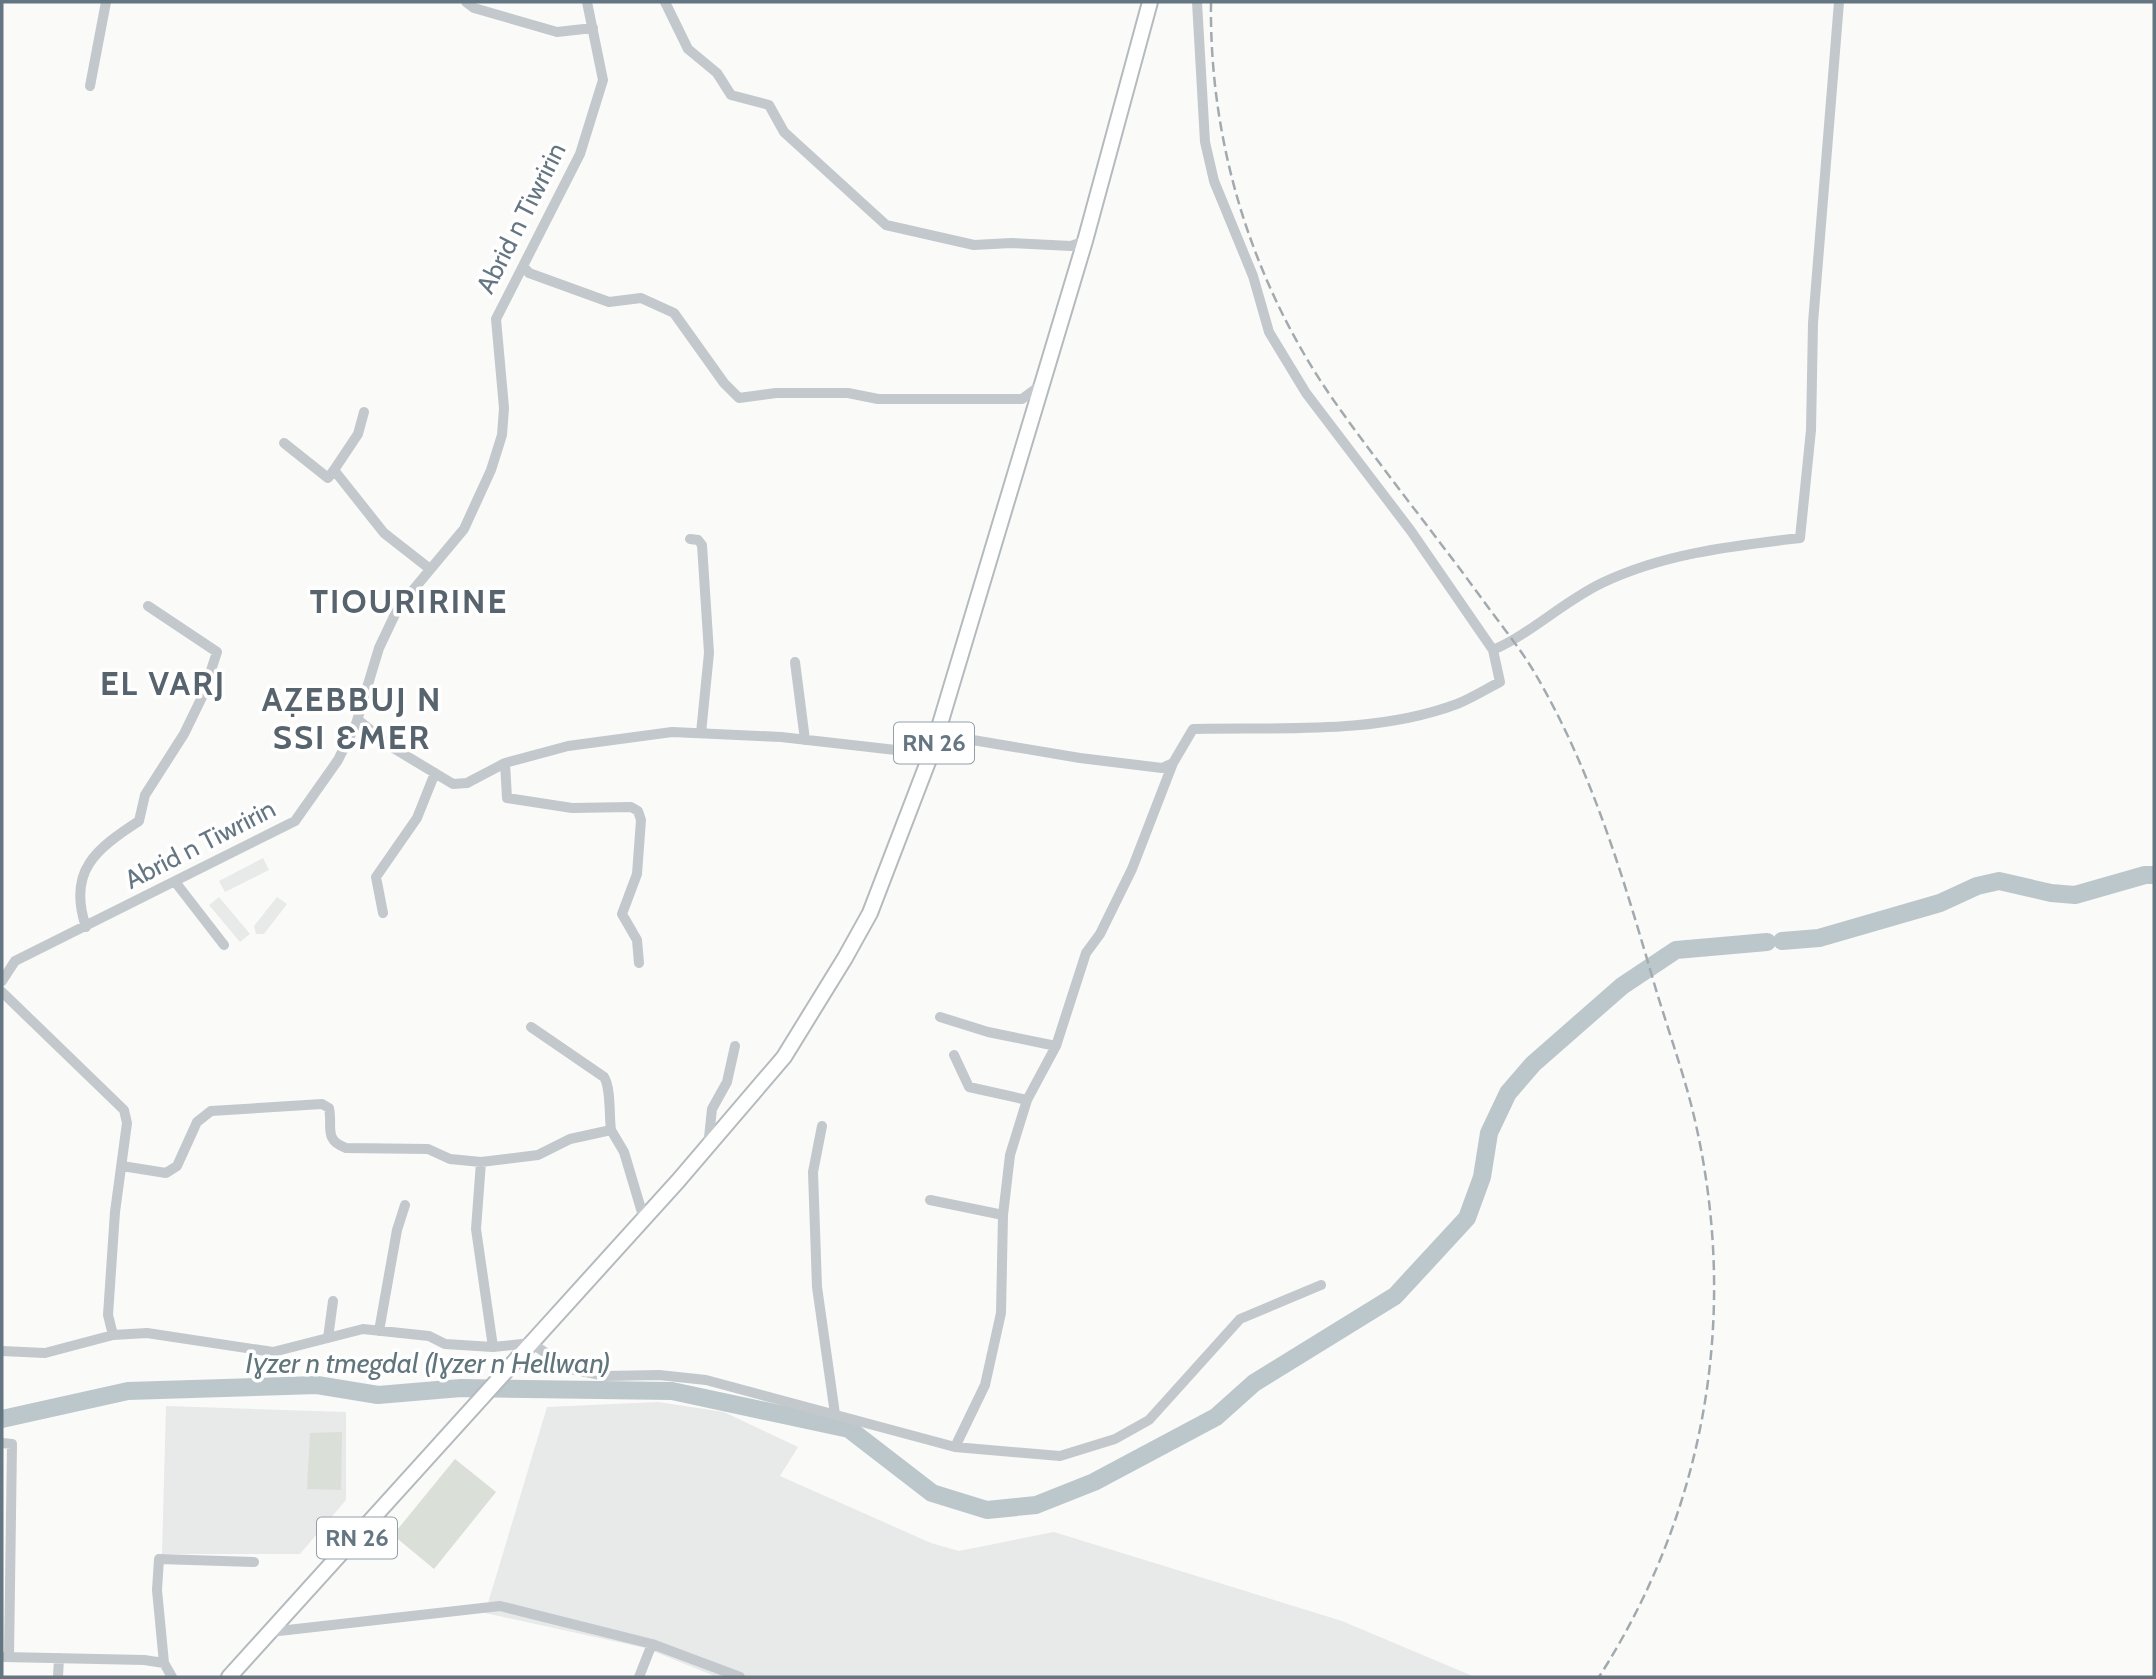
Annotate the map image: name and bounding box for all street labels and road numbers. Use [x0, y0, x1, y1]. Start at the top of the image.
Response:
street label: Abrid n Tiwririn [469, 137, 573, 299]
road number: RN 26 [894, 722, 974, 764]
street label: Abrid n Tiwririn [119, 792, 281, 896]
road number: RN 26 [317, 1518, 397, 1558]

